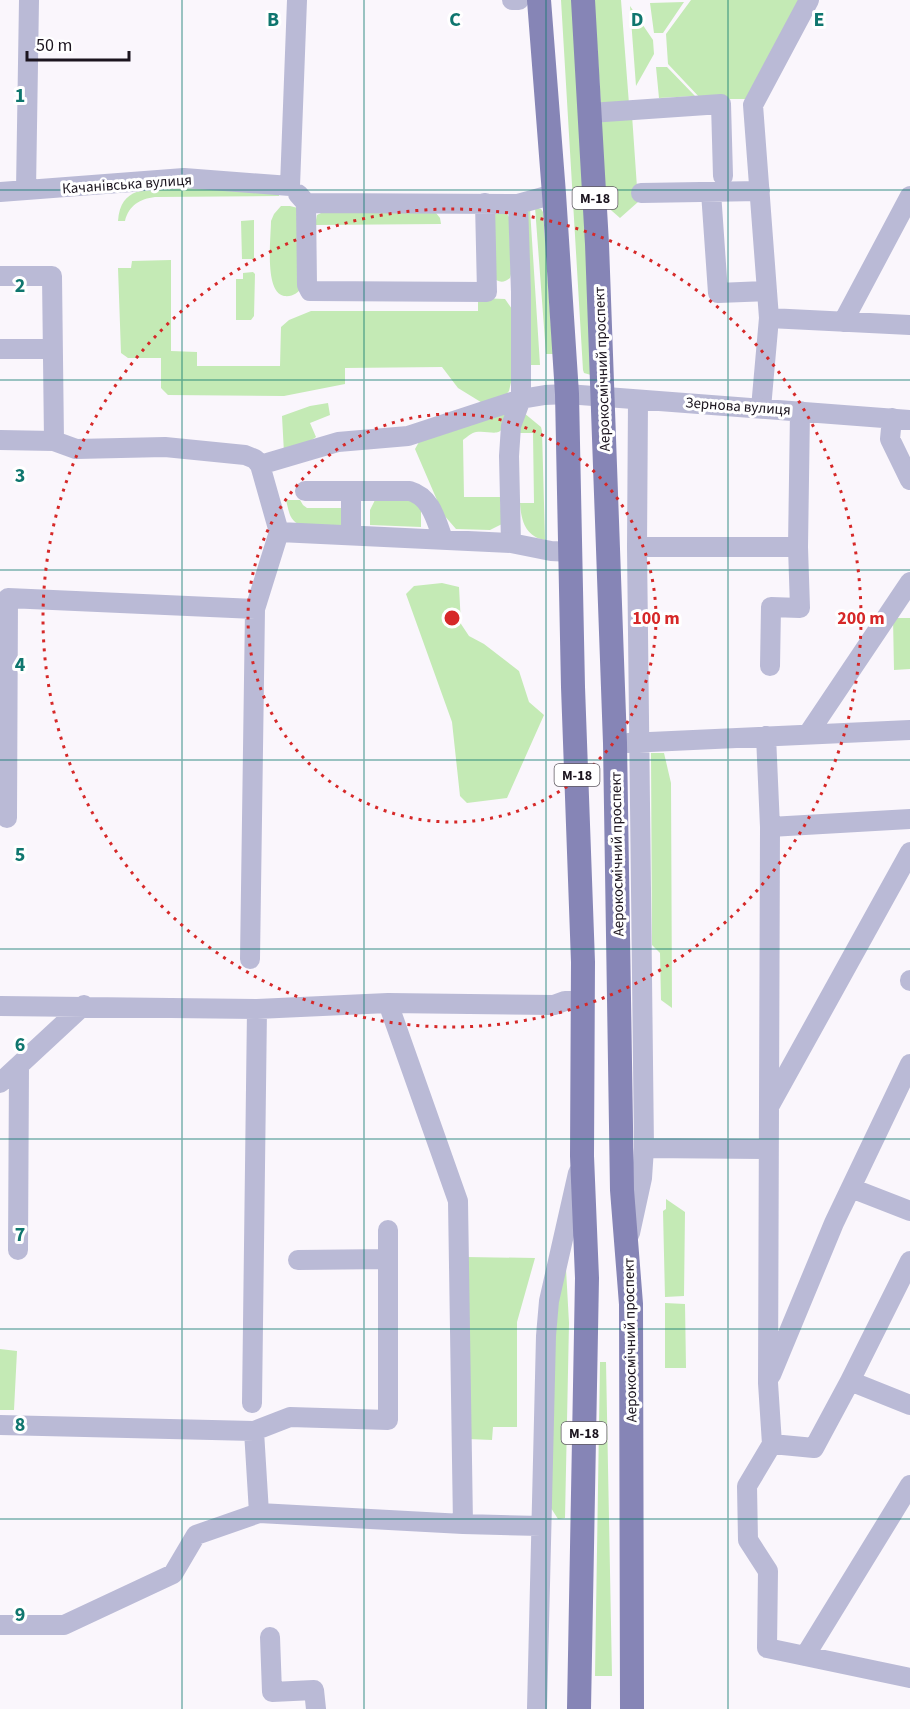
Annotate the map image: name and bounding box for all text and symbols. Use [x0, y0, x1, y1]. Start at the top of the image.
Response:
text: B [267, 6, 279, 34]
text: C [449, 6, 461, 34]
text: D [631, 6, 643, 34]
text: E [814, 6, 824, 34]
scale bar [27, 24, 129, 62]
text: 50 m [36, 33, 72, 58]
text: 1 [15, 82, 25, 110]
street label: Качанівська вулиця [61, 169, 193, 200]
road number: М-18 [572, 187, 618, 209]
text: 2 [15, 272, 25, 300]
street label: Аерокосмічний проспект [589, 286, 616, 452]
street label: Зернова вулиця [684, 392, 791, 421]
text: 3 [15, 462, 25, 490]
text: 100 m [632, 606, 680, 631]
text: 200 m [837, 606, 885, 631]
centre of rings [442, 608, 462, 628]
text: 4 [15, 651, 26, 679]
road number: М-18 [554, 764, 600, 786]
street label: Аерокосмічний проспект [606, 771, 629, 937]
text: 5 [15, 841, 25, 869]
text: 6 [15, 1031, 25, 1059]
text: 7 [15, 1221, 25, 1249]
street label: Аерокосмічний проспект [619, 1257, 642, 1423]
text: 8 [15, 1411, 25, 1439]
road number: М-18 [562, 1422, 606, 1444]
text: 9 [15, 1601, 25, 1629]

